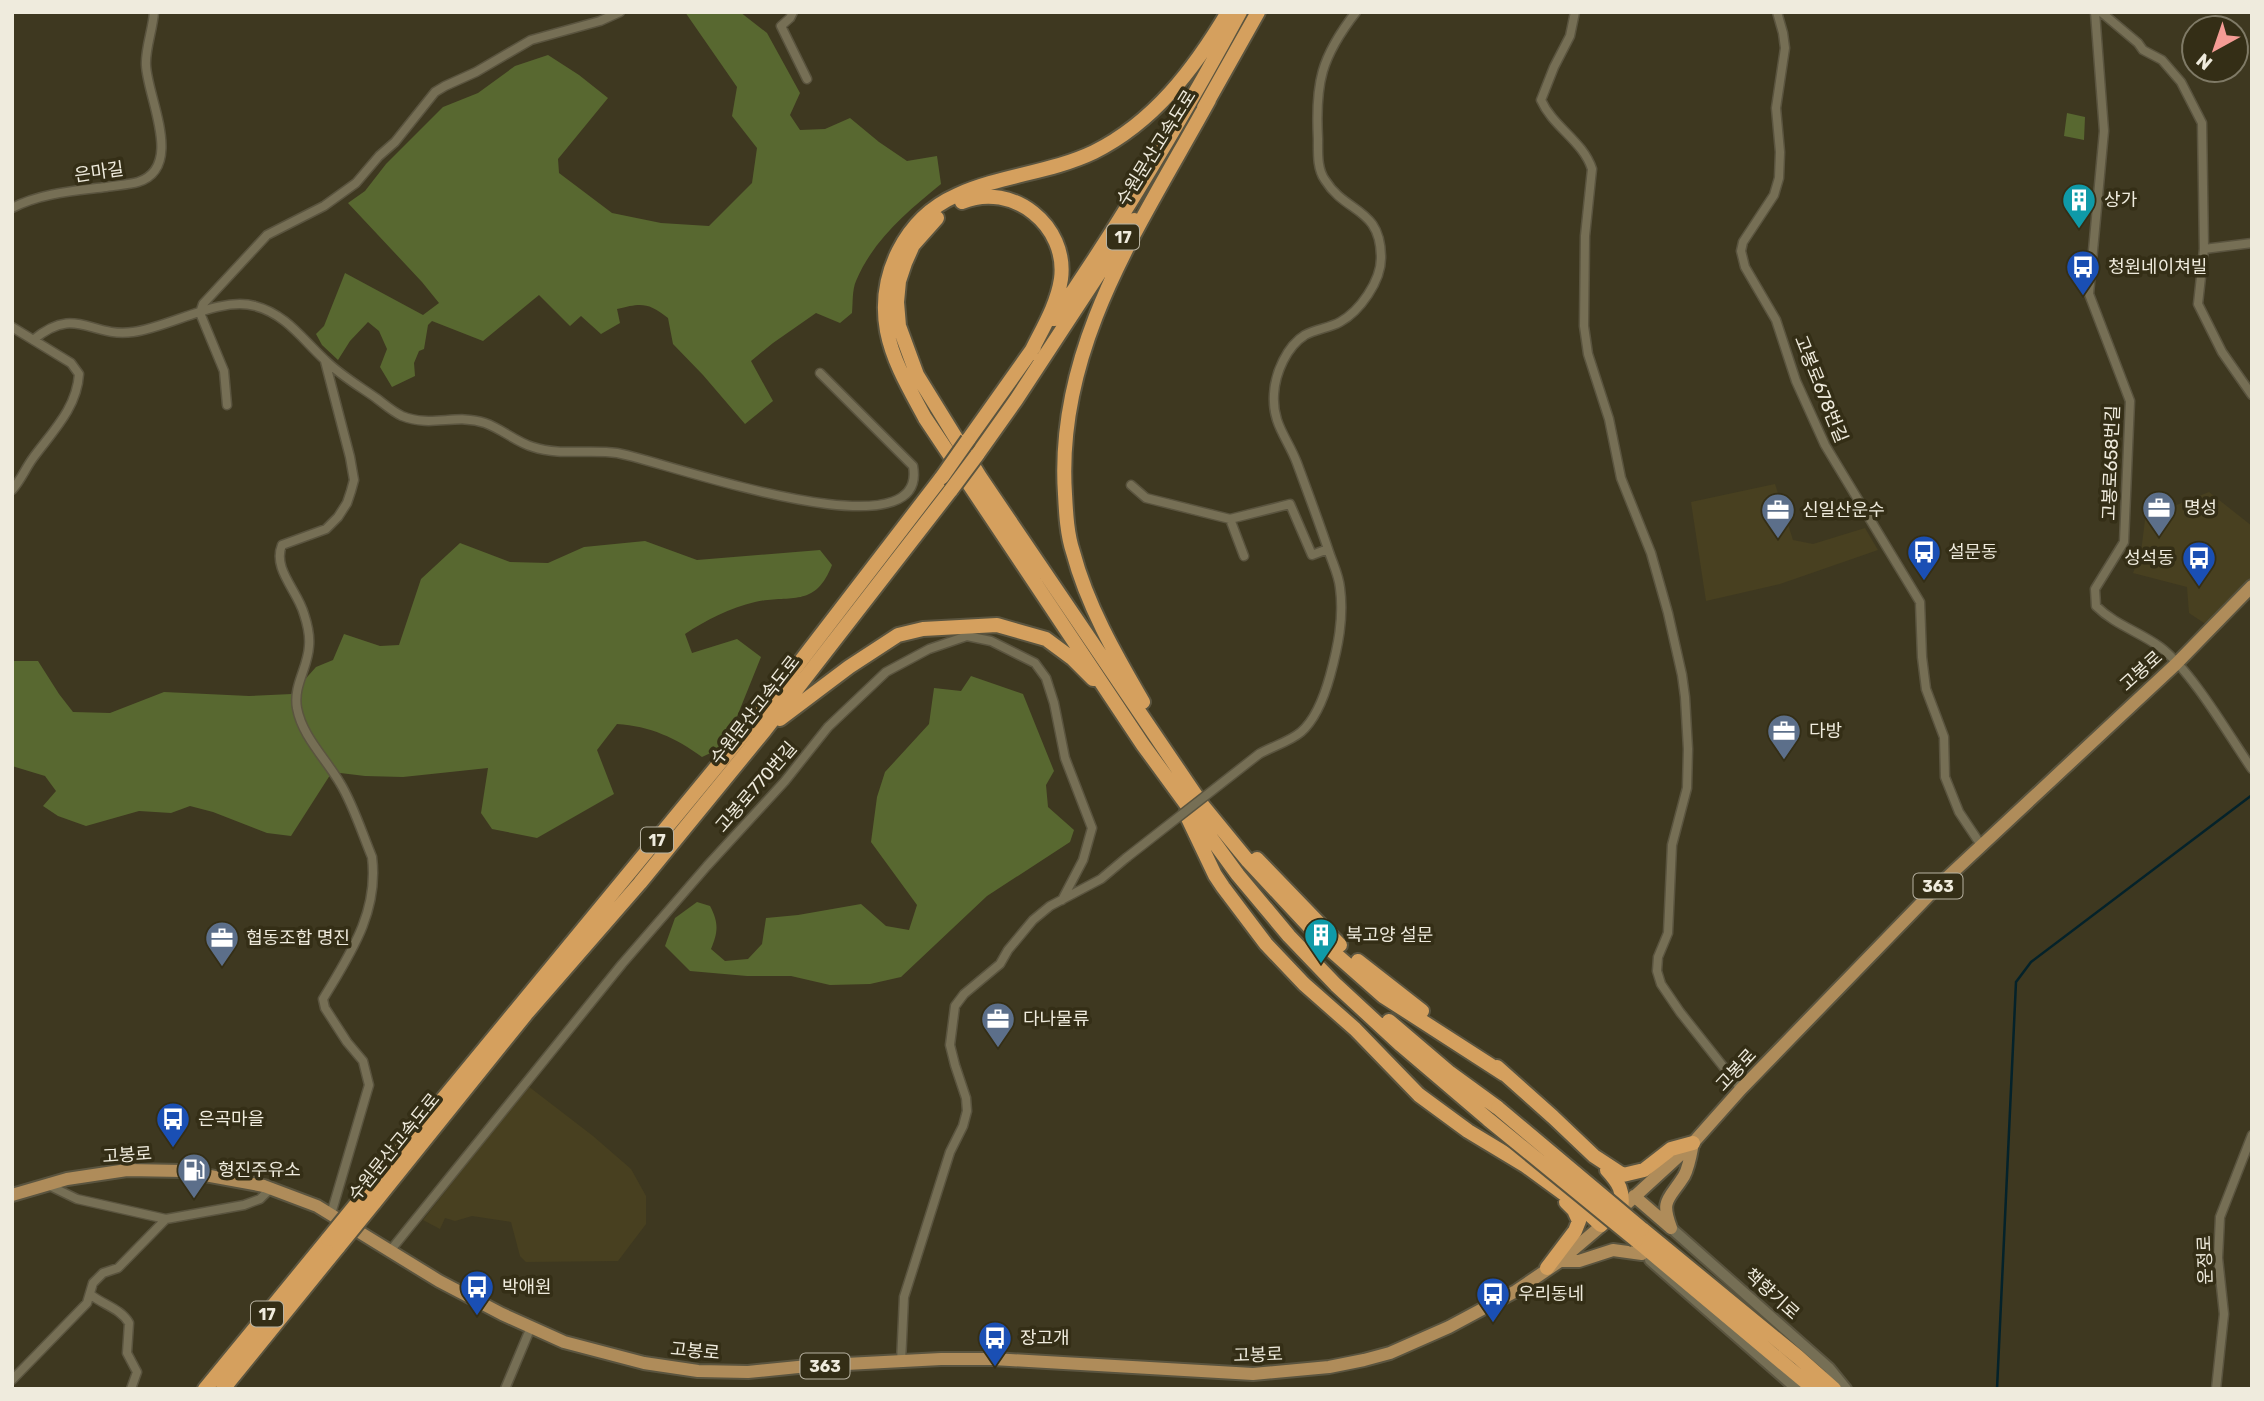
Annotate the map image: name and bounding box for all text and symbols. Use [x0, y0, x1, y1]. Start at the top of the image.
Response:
north arrow [2180, 14, 2250, 84]
text: N [2192, 48, 2217, 75]
street label: 수원문산고속도로 [1112, 86, 1200, 210]
street label: 은마길 [73, 158, 125, 186]
building icon: 상가 [2060, 181, 2098, 230]
place label: 상가 [2104, 189, 2138, 211]
road number: 17 [1107, 224, 1139, 249]
bus stop icon: 청원네이쳐빌 [2064, 248, 2102, 297]
place label: 청원네이쳐빌 [2108, 256, 2207, 278]
street label: 고봉로678번길 [1789, 332, 1853, 446]
street label: 고봉로658번길 [2098, 405, 2124, 521]
office icon: 명성 [2140, 489, 2178, 538]
office icon: 신일산운수 [1759, 491, 1797, 540]
place label: 명성 [2184, 497, 2217, 519]
place label: 신일산운수 [1802, 499, 1885, 521]
bus stop icon: 설문동 [1905, 533, 1943, 582]
bus stop icon: 성석동 [2180, 539, 2218, 588]
place label: 설문동 [1948, 541, 1998, 563]
place label: 성석동 [2124, 547, 2174, 569]
street label: 고봉로 [2115, 646, 2167, 696]
street label: 수원문산고속도로 [706, 651, 804, 769]
office icon: 다방 [1765, 712, 1803, 761]
place label: 다방 [1809, 720, 1842, 742]
street label: 고봉로770번길 [711, 737, 801, 837]
road number: 17 [641, 828, 673, 852]
road number: 363 [1913, 874, 1962, 898]
building icon: 북고양 설문 [1302, 916, 1340, 965]
office icon: 협동조합 명진 [203, 919, 241, 968]
place label: 북고양 설문 [1346, 924, 1433, 946]
place label: 협동조합 명진 [246, 927, 350, 949]
office icon: 다나물류 [979, 1000, 1017, 1049]
place label: 다나물류 [1023, 1008, 1089, 1030]
street label: 고봉로 [1711, 1044, 1761, 1096]
street label: 수원문산고속도로 [344, 1089, 444, 1205]
bus stop icon: 은곡마을 [154, 1100, 192, 1149]
place label: 은곡마을 [198, 1108, 264, 1130]
street label: 고봉로 [101, 1142, 153, 1168]
fuel station icon: 형진주유소 [175, 1151, 213, 1200]
place label: 형진주유소 [218, 1159, 301, 1181]
street label: 운정로 [2193, 1235, 2217, 1285]
street label: 책향기로 [1740, 1264, 1804, 1324]
bus stop icon: 박애원 [458, 1268, 496, 1317]
bus stop icon: 우리동네 [1474, 1275, 1512, 1324]
place label: 박애원 [502, 1276, 552, 1298]
place label: 우리동네 [1518, 1283, 1584, 1305]
road number: 17 [251, 1302, 283, 1326]
bus stop icon: 장고개 [976, 1319, 1014, 1368]
place label: 장고개 [1020, 1327, 1070, 1349]
street label: 고봉로 [669, 1338, 721, 1364]
street label: 고봉로 [1233, 1343, 1283, 1367]
road number: 363 [800, 1354, 850, 1378]

